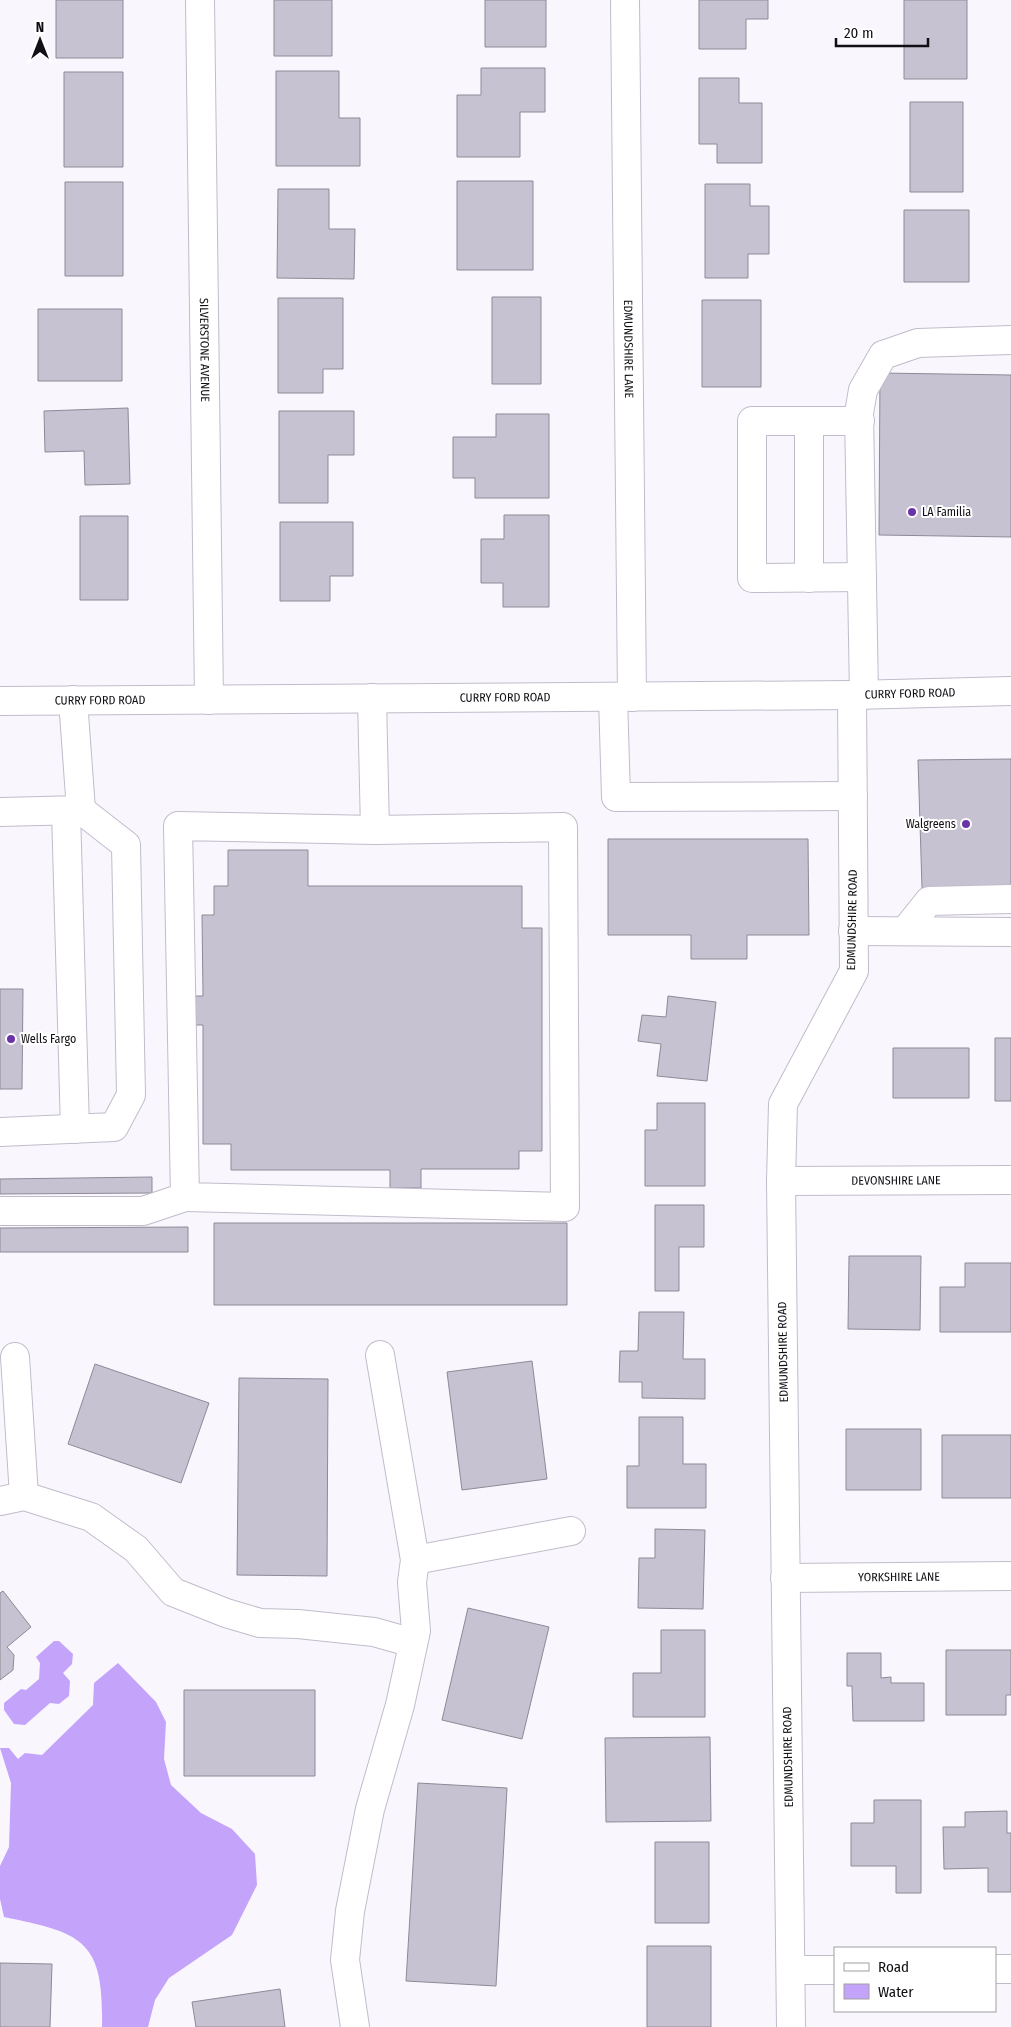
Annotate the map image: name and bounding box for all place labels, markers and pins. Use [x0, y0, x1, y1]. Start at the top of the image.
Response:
place label: LA Familia [922, 505, 971, 519]
marker: LA Familia [906, 506, 918, 518]
place label: Walgreens [906, 817, 956, 831]
marker: Walgreens [960, 818, 972, 830]
place label: Wells Fargo [21, 1032, 76, 1046]
marker: Wells Fargo [5, 1033, 17, 1045]

